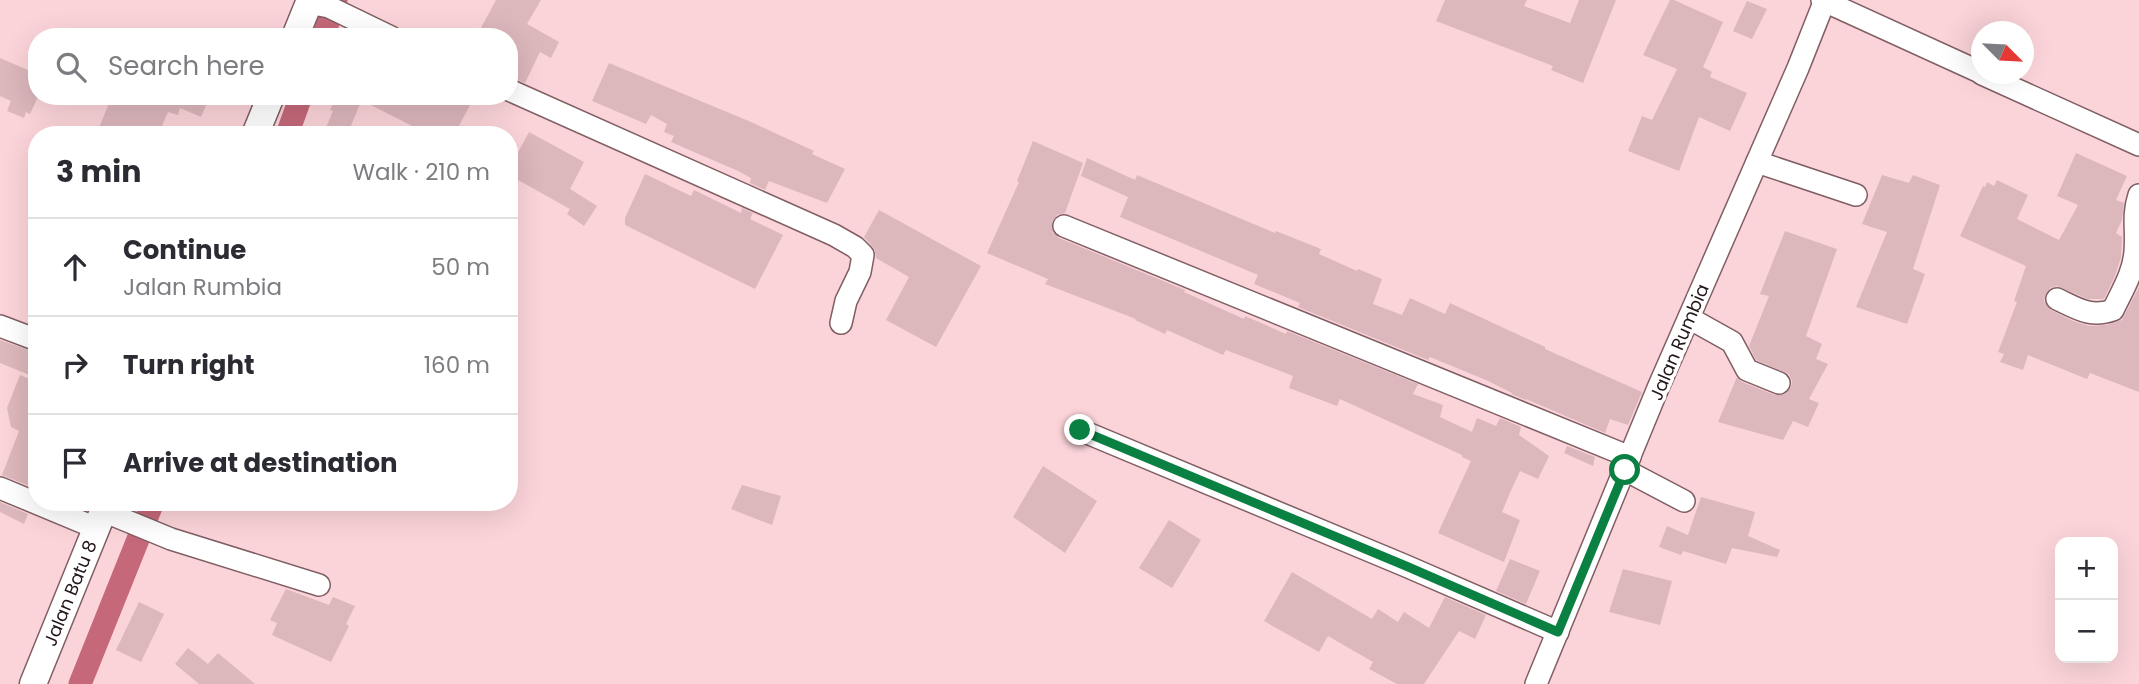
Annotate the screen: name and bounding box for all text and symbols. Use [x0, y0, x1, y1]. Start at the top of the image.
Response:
north arrow [1971, 21, 2034, 84]
search box [28, 28, 518, 105]
icon: search [52, 48, 90, 86]
text: Search here [108, 48, 265, 84]
text: 3 min [56, 150, 141, 193]
text: Walk · 210 m [352, 156, 490, 188]
text: Continue [123, 232, 246, 268]
icon: ahead [56, 248, 94, 286]
text: 50 m [431, 251, 490, 283]
text: Jalan Rumbia [123, 271, 282, 303]
street label: Jalan Rumbia [1643, 280, 1715, 404]
icon: right [56, 346, 94, 384]
text: Turn right [123, 347, 255, 383]
text: 160 m [424, 349, 490, 381]
route end [1064, 414, 1095, 445]
icon: arrive [56, 444, 94, 482]
text: Arrive at destination [123, 445, 398, 481]
route start [1609, 454, 1640, 485]
street label: Jalan Batu 8 [37, 536, 103, 650]
map controls [2055, 537, 2118, 663]
button: + [2055, 537, 2118, 600]
button: − [2055, 600, 2118, 663]

